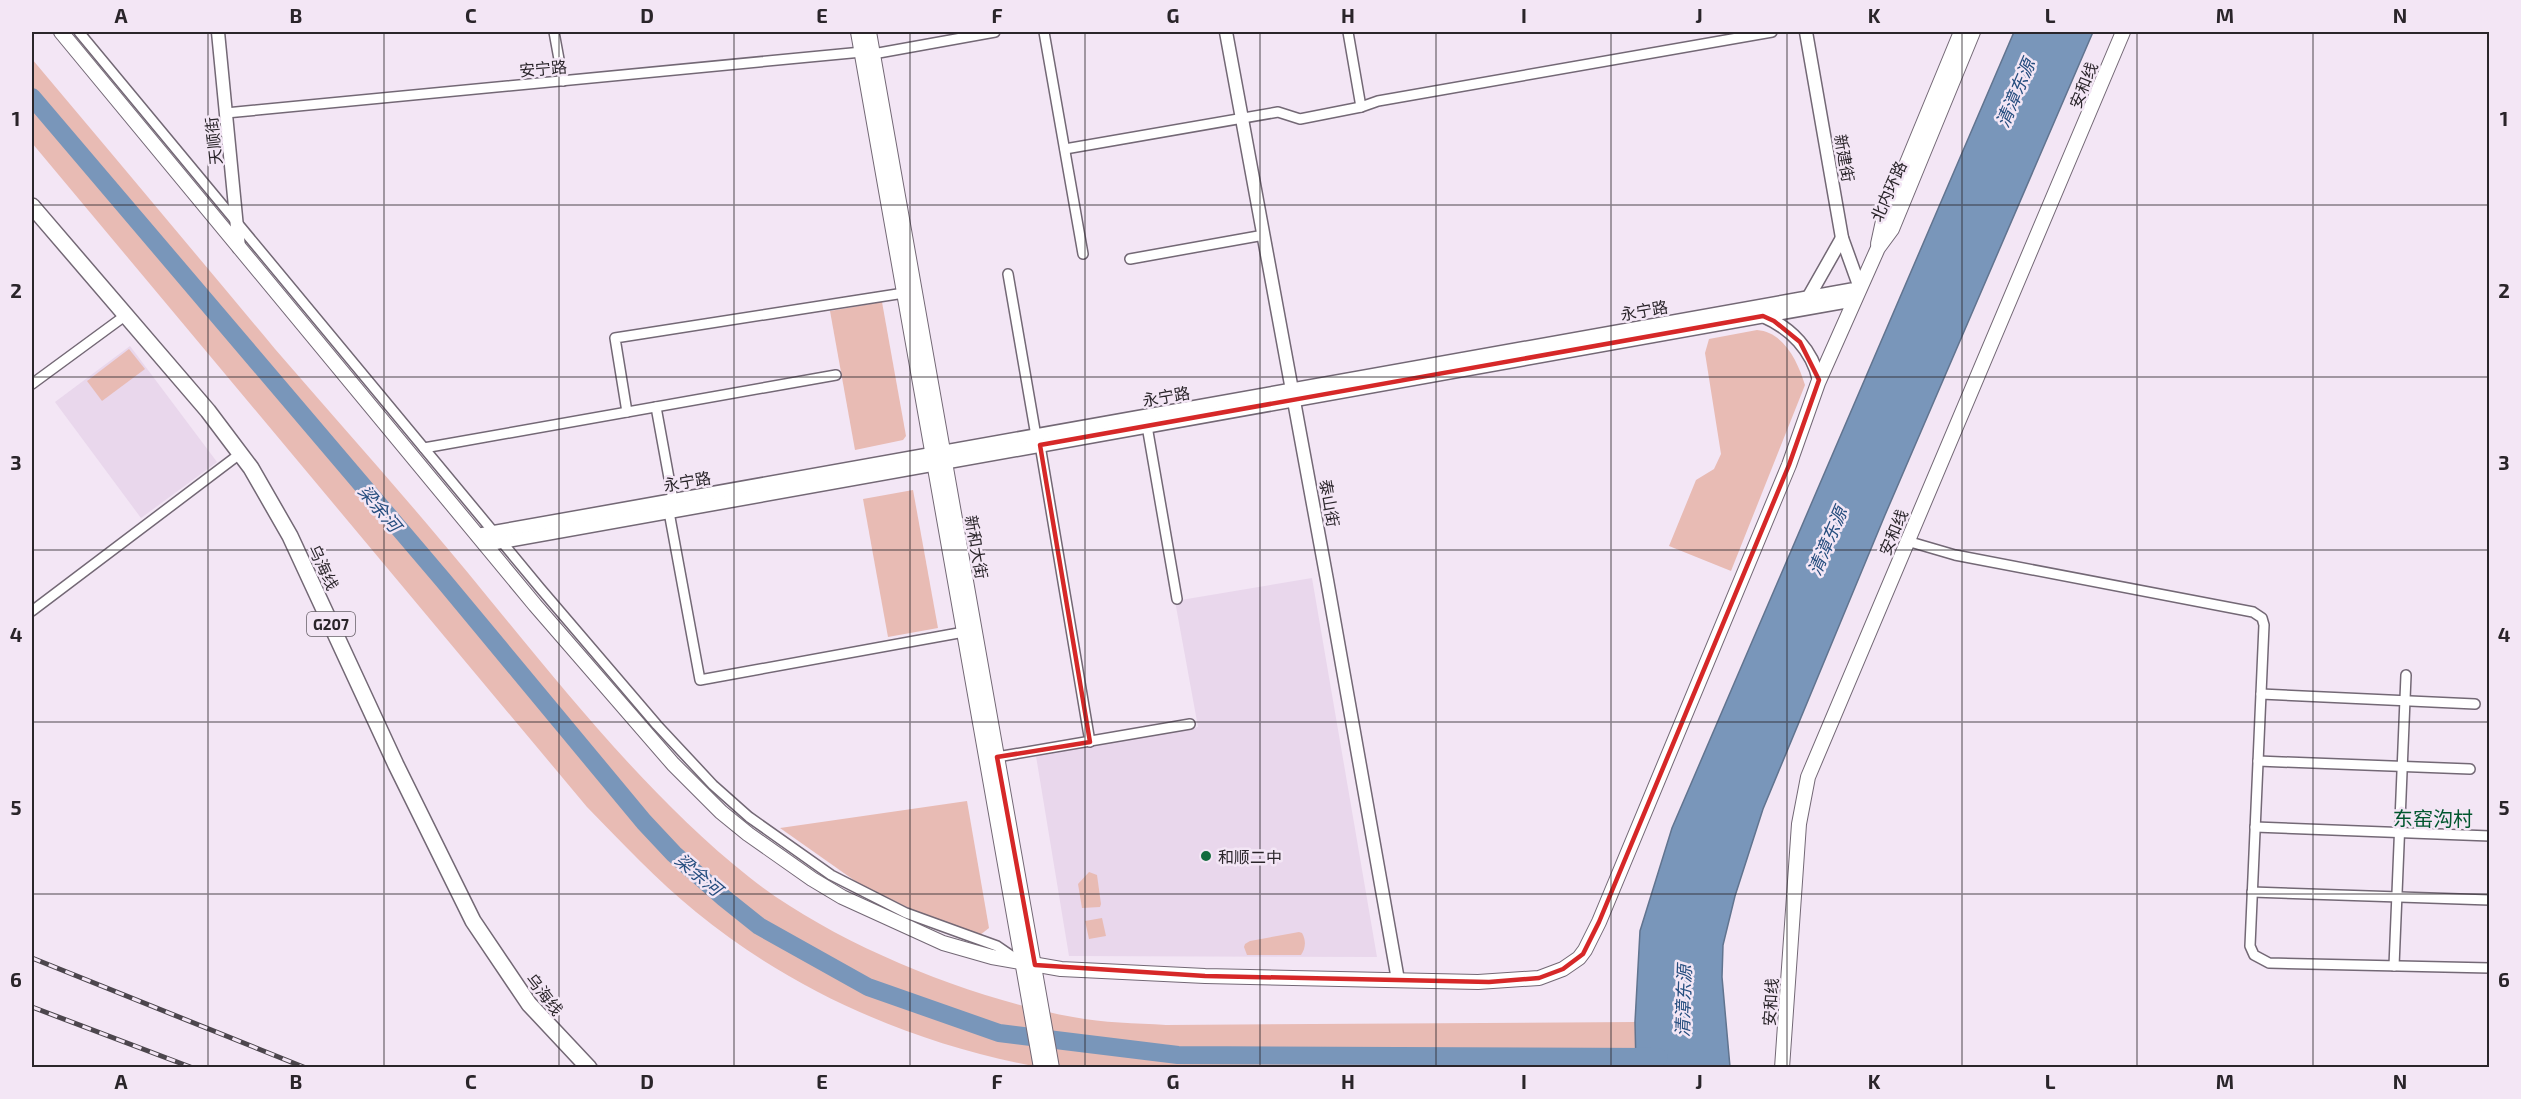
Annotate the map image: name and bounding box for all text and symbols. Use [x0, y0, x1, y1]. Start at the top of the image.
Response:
text: A [114, 3, 128, 27]
text: B [290, 3, 302, 27]
text: C [465, 3, 477, 27]
text: D [640, 3, 654, 27]
text: E [816, 3, 828, 27]
text: F [991, 3, 1003, 27]
text: G [1167, 3, 1179, 27]
text: H [1341, 3, 1355, 27]
text: I [1521, 3, 1527, 27]
text: J [1695, 3, 1703, 27]
text: K [1868, 3, 1881, 27]
text: L [2045, 3, 2056, 27]
text: M [2216, 3, 2234, 27]
text: N [2393, 3, 2407, 27]
water label: 清漳东源 [1991, 53, 2040, 130]
street label: 安宁路 [518, 56, 568, 80]
street label: 安和线 [2065, 59, 2101, 111]
text: 1 [12, 106, 20, 130]
text: 1 [2500, 106, 2508, 130]
street label: 天顺街 [201, 116, 225, 166]
street label: 新建街 [1831, 133, 1859, 183]
street label: 北内环路 [1866, 158, 1910, 224]
text: 2 [10, 278, 22, 302]
text: 2 [2498, 278, 2510, 302]
street label: 永宁路 [1619, 296, 1669, 324]
street label: 永宁路 [1141, 382, 1191, 410]
text: 3 [10, 450, 22, 474]
text: 3 [2498, 450, 2510, 474]
street label: 永宁路 [662, 467, 712, 495]
street label: 泰山街 [1316, 478, 1344, 528]
water label: 梁余河 [354, 480, 408, 538]
water label: 清漳东源 [1803, 501, 1852, 578]
street label: 安和线 [1875, 506, 1911, 558]
street label: 新和大街 [962, 514, 992, 580]
street label: 乌海线 [305, 541, 343, 593]
road number: G207 [307, 612, 355, 636]
text: 4 [10, 622, 23, 646]
text: 4 [2498, 622, 2511, 646]
text: 5 [10, 795, 22, 819]
text: 5 [2498, 795, 2510, 819]
district label: 东窑沟村 [2393, 806, 2473, 830]
place label: 和顺二中 [1218, 847, 1282, 866]
water label: 梁余河 [671, 848, 729, 902]
marker: 和顺二中 [1199, 849, 1213, 863]
water label: 清漳东源 [1671, 962, 1695, 1037]
text: 6 [10, 967, 22, 991]
text: 6 [2498, 967, 2510, 991]
street label: 乌海线 [523, 969, 567, 1019]
street label: 安和线 [1759, 977, 1781, 1027]
text: A [114, 1069, 128, 1093]
text: B [290, 1069, 302, 1093]
text: C [465, 1069, 477, 1093]
text: D [640, 1069, 654, 1093]
text: E [816, 1069, 828, 1093]
text: F [991, 1069, 1003, 1093]
text: G [1167, 1069, 1179, 1093]
text: H [1341, 1069, 1355, 1093]
text: I [1521, 1069, 1527, 1093]
text: J [1695, 1069, 1703, 1093]
text: K [1868, 1069, 1881, 1093]
text: L [2045, 1069, 2056, 1093]
text: M [2216, 1069, 2234, 1093]
text: N [2393, 1069, 2407, 1093]

